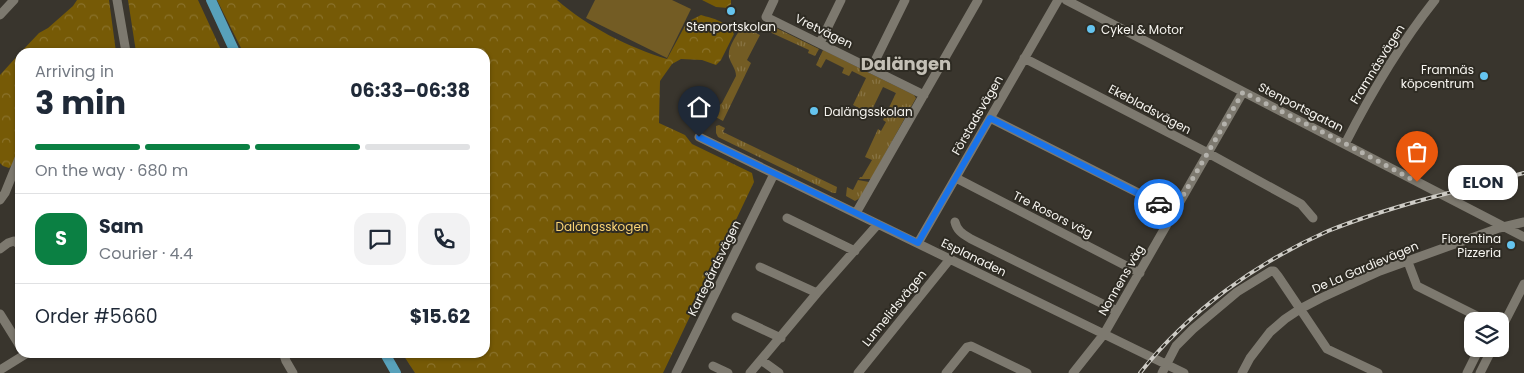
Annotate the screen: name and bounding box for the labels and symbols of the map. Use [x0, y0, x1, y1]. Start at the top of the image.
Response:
marker: Stenportskolan [725, 5, 737, 17]
street label: Vretvägen [792, 10, 856, 52]
place label: Stenportskolan [686, 18, 776, 35]
place label: Cykel & Motor [1101, 21, 1184, 38]
street label: Framnäsvägen [1346, 21, 1408, 107]
marker: Cykel & Motor [1085, 23, 1097, 35]
district label: Dalängen [861, 51, 951, 76]
place label: Framnäs köpcentrum [1401, 61, 1474, 92]
marker: Framnäs köpcentrum [1478, 70, 1490, 82]
street label: Förstadsvägen [947, 72, 1007, 158]
street label: Stenportsgatan [1255, 78, 1347, 136]
street label: Ekebladsvägen [1106, 80, 1194, 138]
pin [678, 86, 720, 137]
place label: Dalängsskolan [824, 103, 913, 120]
marker: Dalängsskolan [808, 105, 820, 117]
pin [1396, 131, 1438, 182]
callout: ELON [1447, 164, 1517, 200]
courier [1134, 179, 1184, 229]
street label: Tre Rosors väg [1010, 187, 1096, 241]
street label: Kartegårdsvägen [683, 217, 745, 319]
park label: Dalängsskogen [555, 218, 649, 235]
place label: Fiorentina Pizzeria [1442, 230, 1501, 261]
street label: Esplanaden [939, 234, 1009, 280]
street label: De La Gardievägen [1309, 237, 1421, 297]
marker: Fiorentina Pizzeria [1505, 239, 1517, 251]
street label: Nonnens väg [1094, 242, 1148, 318]
street label: Lunnelidsvägen [858, 266, 930, 350]

